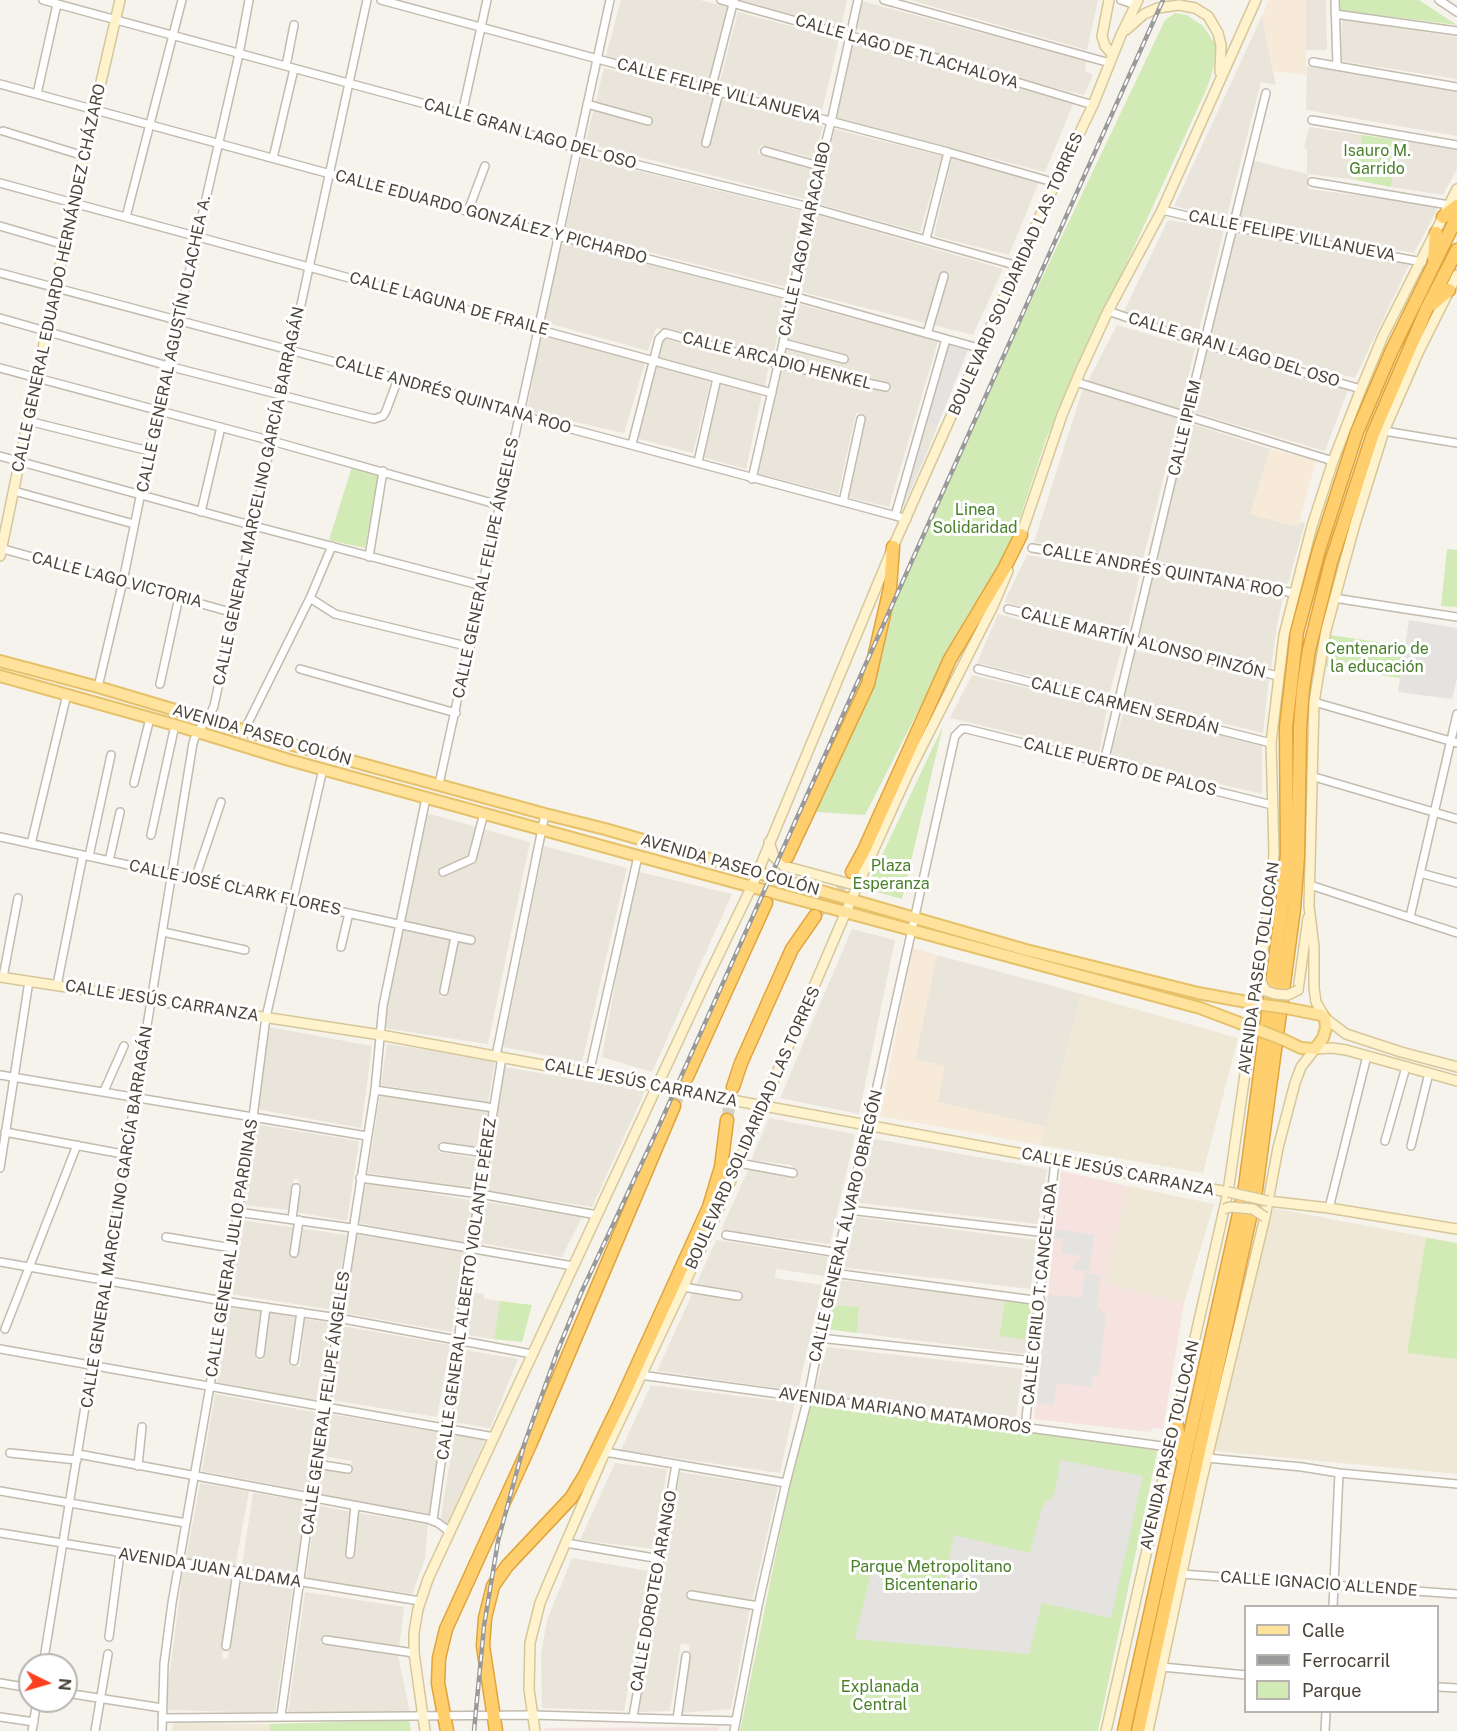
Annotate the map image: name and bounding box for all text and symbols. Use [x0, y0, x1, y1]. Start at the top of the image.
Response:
street label: CALLE LAGO DE TLACHALOYA [793, 11, 1021, 93]
street label: CALLE FELIPE VILLANUEVA [615, 54, 823, 128]
street label: CALLE GENERAL EDUARDO HERNÁNDEZ CHÁZARO [8, 82, 110, 474]
street label: CALLE GRAN LAGO DEL OSO [422, 94, 638, 174]
street label: BOULEVARD SOLIDARIDAD LAS TORRES [945, 130, 1087, 418]
street label: CALLE LAGO MARACAIBO [775, 140, 835, 338]
park label: Isauro M. Garrido [1343, 141, 1411, 179]
street label: CALLE EDUARDO GONZÁLEZ Y PICHARDO [333, 166, 649, 268]
street label: CALLE GENERAL AGUSTÍN OLACHEA A. [133, 194, 215, 494]
street label: CALLE FELIPE VILLANUEVA [1187, 206, 1397, 266]
street label: CALLE LAGUNA DE FRAILE [347, 268, 551, 340]
street label: CALLE GENERAL MARCELINO GARCÍA BARRAGÁN [209, 305, 309, 687]
street label: CALLE GRAN LAGO DEL OSO [1126, 309, 1342, 391]
street label: CALLE ARCADIO HENKEL [680, 328, 874, 394]
street label: CALLE ANDRÉS QUINTANA ROO [333, 352, 573, 438]
street label: CALLE IPIEM [1165, 378, 1205, 478]
street label: CALLE GENERAL FELIPE ÁNGELES [449, 436, 523, 700]
park label: Linea Solidaridad [932, 500, 1018, 538]
street label: CALLE ANDRÉS QUINTANA ROO [1041, 540, 1285, 602]
street label: CALLE LAGO VICTORIA [30, 548, 204, 612]
street label: CALLE MARTÍN ALONSO PINZÓN [1019, 603, 1267, 683]
park label: Centenario de la educación [1325, 639, 1429, 677]
street label: CALLE CARMEN SERDÁN [1029, 673, 1221, 739]
street label: AVENIDA PASEO COLÓN [171, 700, 353, 770]
street label: CALLE PUERTO DE PALOS [1021, 734, 1219, 800]
street label: AVENIDA PASEO COLÓN [639, 830, 821, 900]
street label: CALLE JOSÉ CLARK FLORES [127, 856, 343, 920]
park label: Plaza Esperanza [852, 856, 930, 894]
street label: AVENIDA PASEO TOLLOCAN [1235, 860, 1283, 1076]
street label: CALLE JESÚS CARRANZA [64, 976, 260, 1026]
street label: BOULEVARD SOLIDARIDAD LAS TORRES [682, 984, 824, 1272]
street label: CALLE GENERAL MARCELINO GARCÍA BARRAGÁN [77, 1025, 157, 1409]
street label: CALLE JESÚS CARRANZA [543, 1055, 739, 1111]
street label: CALLE GENERAL ÁLVARO OBREGÓN [805, 1088, 887, 1364]
street label: CALLE GENERAL JULIO PARDINAS [202, 1117, 262, 1379]
street label: CALLE GENERAL ALBERTO VIOLANTE PÉREZ [433, 1117, 501, 1461]
street label: CALLE JESÚS CARRANZA [1020, 1144, 1216, 1200]
street label: CALLE CIRILO T. CANCELADA [1019, 1182, 1061, 1406]
street label: CALLE GENERAL FELIPE ÁNGELES [298, 1270, 354, 1536]
street label: AVENIDA PASEO TOLLOCAN [1137, 1338, 1203, 1552]
street label: AVENIDA MARIANO MATAMOROS [777, 1384, 1033, 1438]
street label: CALLE DOROTEO ARANGO [627, 1489, 681, 1693]
street label: AVENIDA JUAN ALDAMA [117, 1544, 303, 1592]
park label: Parque Metropolitano Bicentenario [850, 1557, 1012, 1595]
street label: CALLE IGNACIO ALLENDE [1220, 1568, 1418, 1600]
legend [1244, 1605, 1439, 1713]
text: Calle [1302, 1620, 1345, 1641]
text: Ferrocarril [1302, 1650, 1390, 1671]
north arrow [18, 1653, 78, 1713]
text: N [54, 1677, 74, 1691]
park label: Explanada Central [841, 1677, 919, 1715]
text: Parque [1302, 1680, 1362, 1701]

